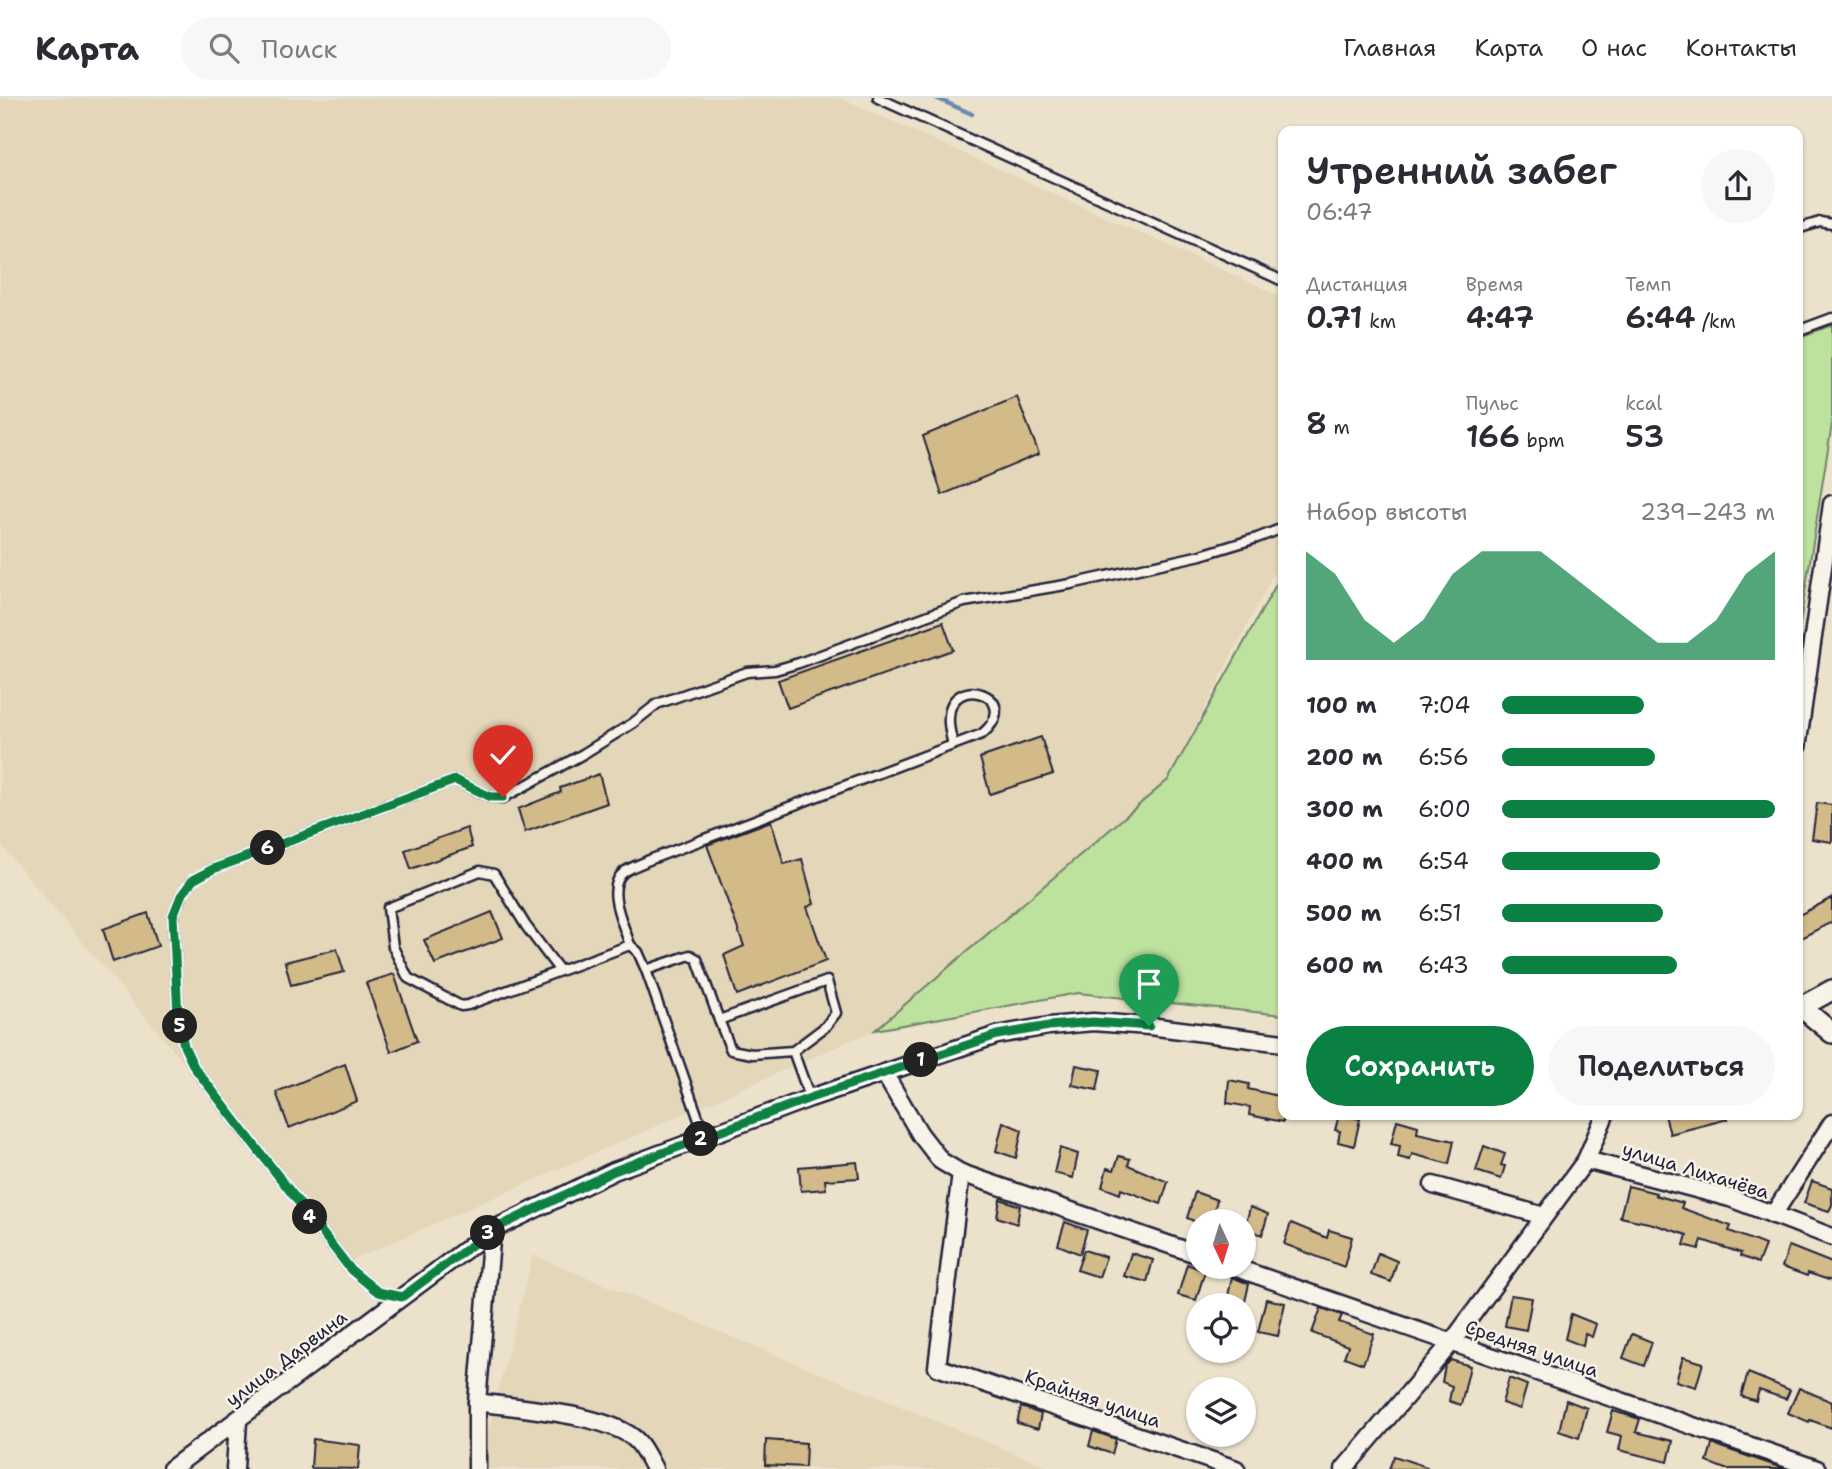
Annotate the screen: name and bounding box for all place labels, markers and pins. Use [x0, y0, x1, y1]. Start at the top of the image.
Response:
pin [473, 725, 533, 797]
pin: 6 [250, 830, 286, 866]
pin [1119, 954, 1179, 1026]
pin: 5 [162, 1009, 198, 1044]
pin: 1 [904, 1042, 939, 1077]
pin: 2 [684, 1122, 718, 1156]
pin: 4 [292, 1200, 328, 1234]
pin: 3 [470, 1216, 505, 1250]

